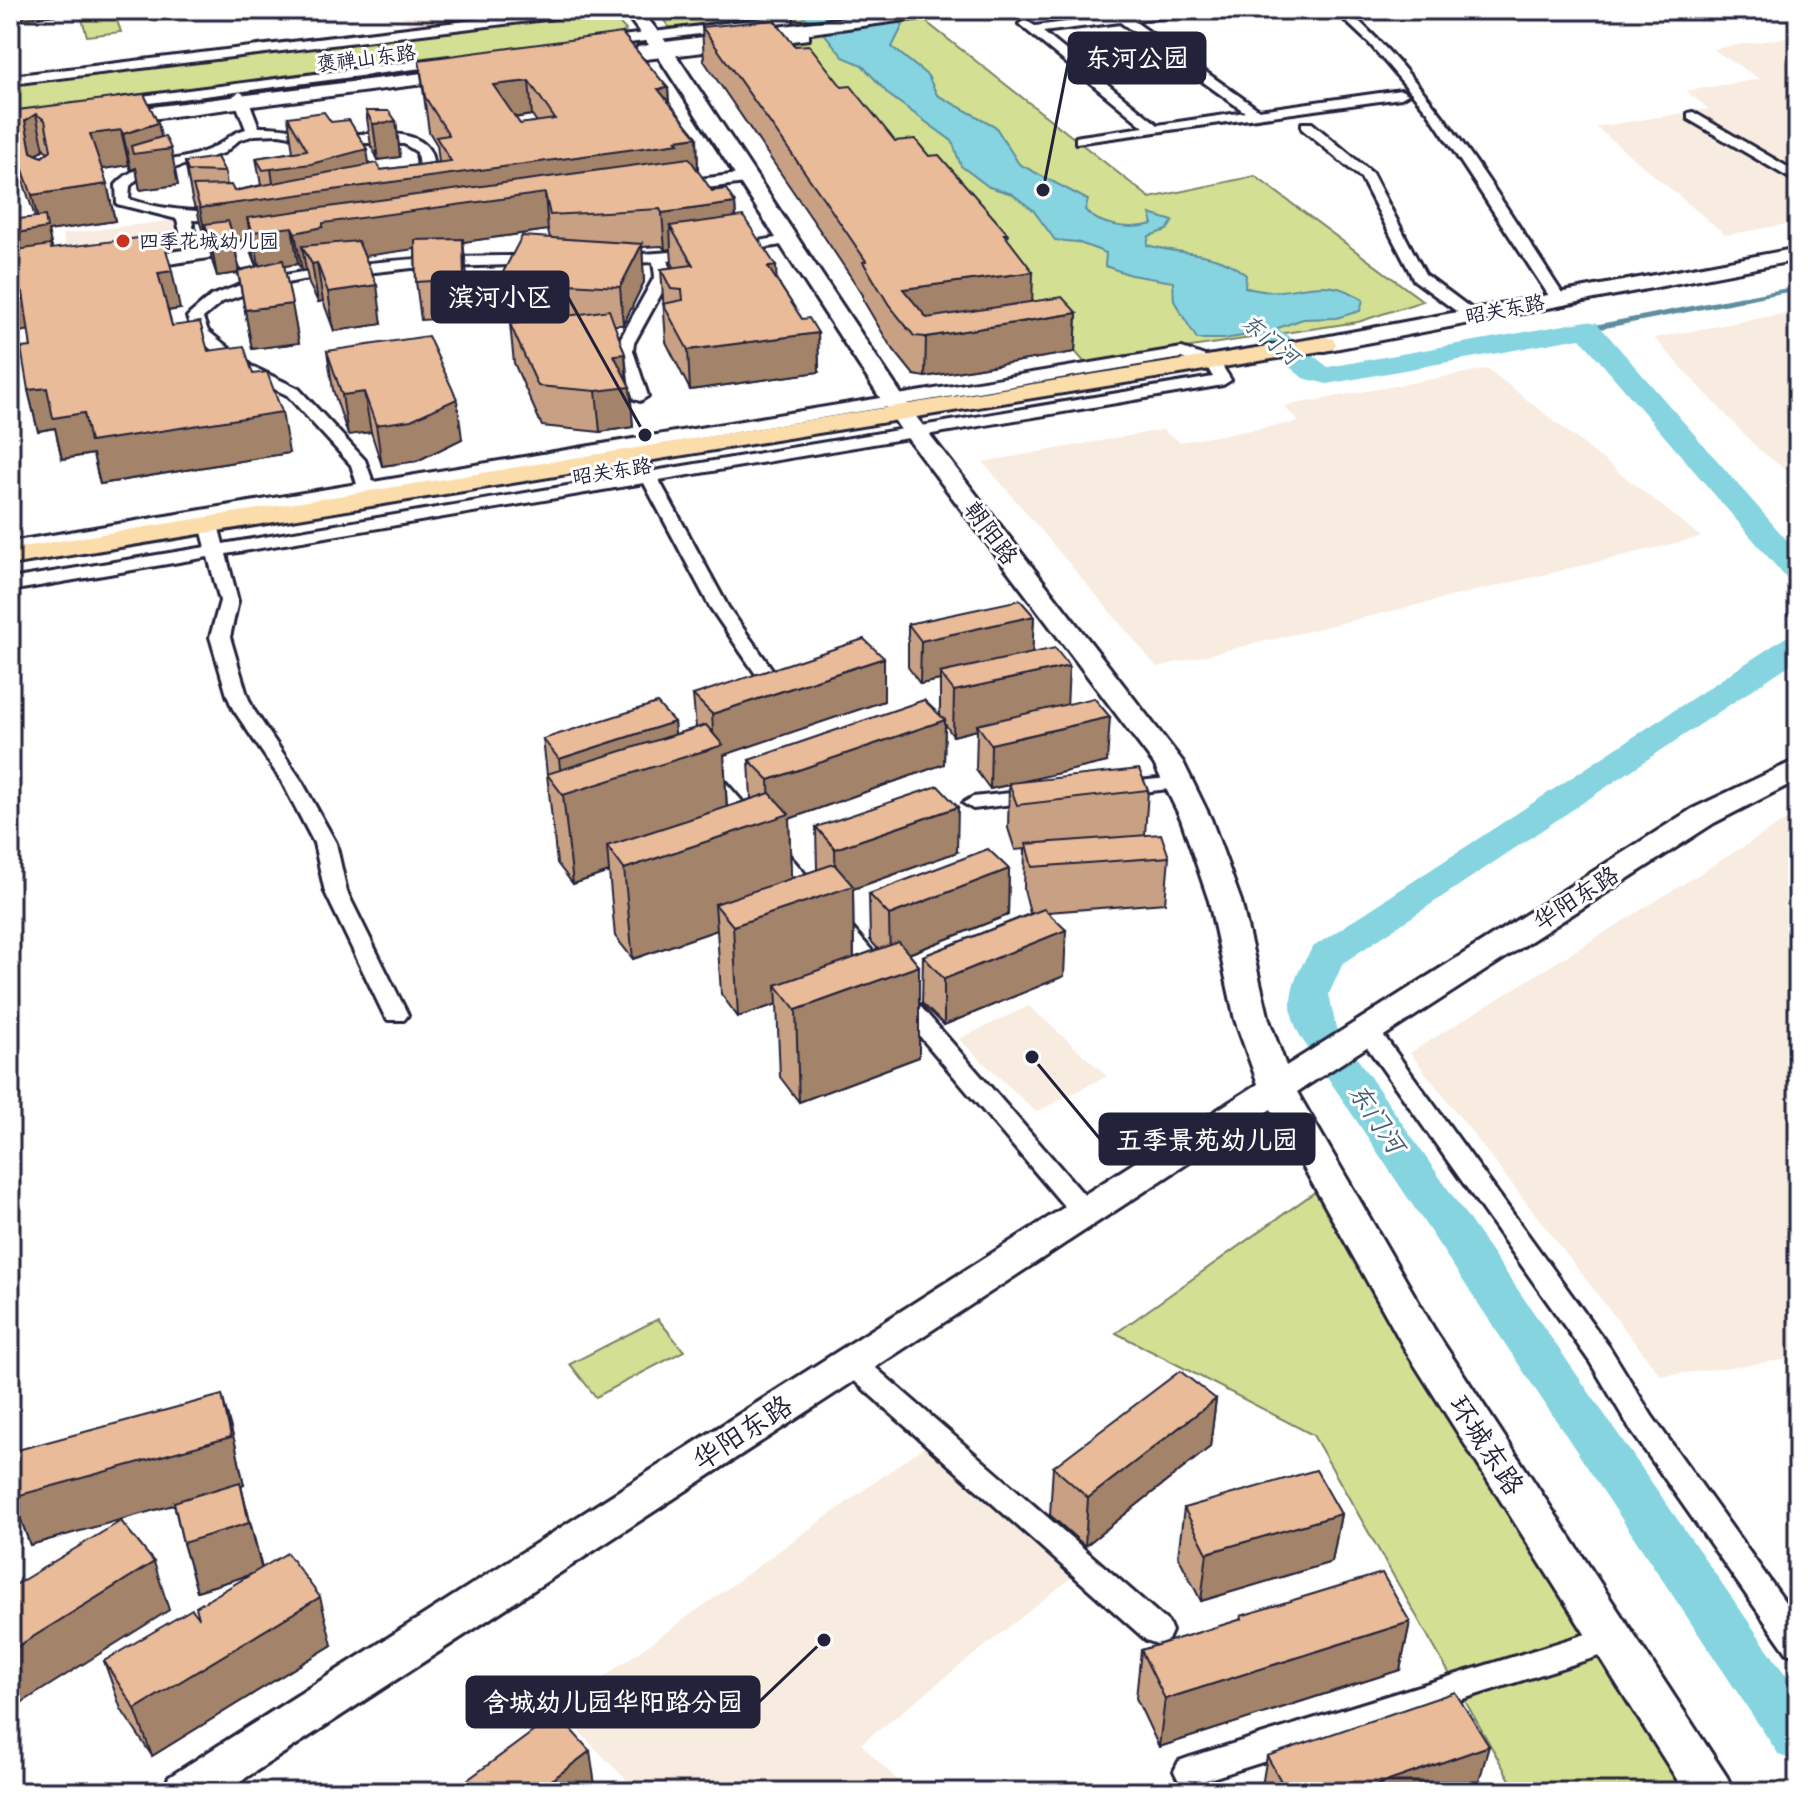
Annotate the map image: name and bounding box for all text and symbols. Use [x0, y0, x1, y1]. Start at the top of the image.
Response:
callout: 东河公园 [1069, 33, 1205, 83]
street label: 褒禅山东路 [315, 41, 418, 76]
text: 东河公园 [1085, 44, 1189, 74]
place label: 四季花城幼儿园 [139, 230, 279, 253]
marker: 四季花城幼儿园 [114, 232, 132, 250]
callout: 滨河小区 [432, 272, 568, 322]
text: 滨河小区 [448, 283, 552, 313]
street label: 昭关东路 [1464, 290, 1548, 328]
water label: 东门河 [1237, 309, 1307, 373]
street label: 昭关东路 [571, 454, 654, 489]
street label: 朝阳路 [958, 496, 1024, 570]
street label: 华阳东路 [1528, 860, 1624, 936]
water label: 东门河 [1342, 1078, 1413, 1163]
callout: 五季景苑幼儿园 [1100, 1114, 1314, 1164]
text: 五季景苑幼儿园 [1116, 1126, 1298, 1156]
street label: 华阳东路 [687, 1389, 798, 1477]
street label: 环城东路 [1442, 1390, 1530, 1501]
callout: 含城幼儿园华阳路分园 [467, 1677, 759, 1727]
text: 含城幼儿园华阳路分园 [483, 1688, 743, 1718]

